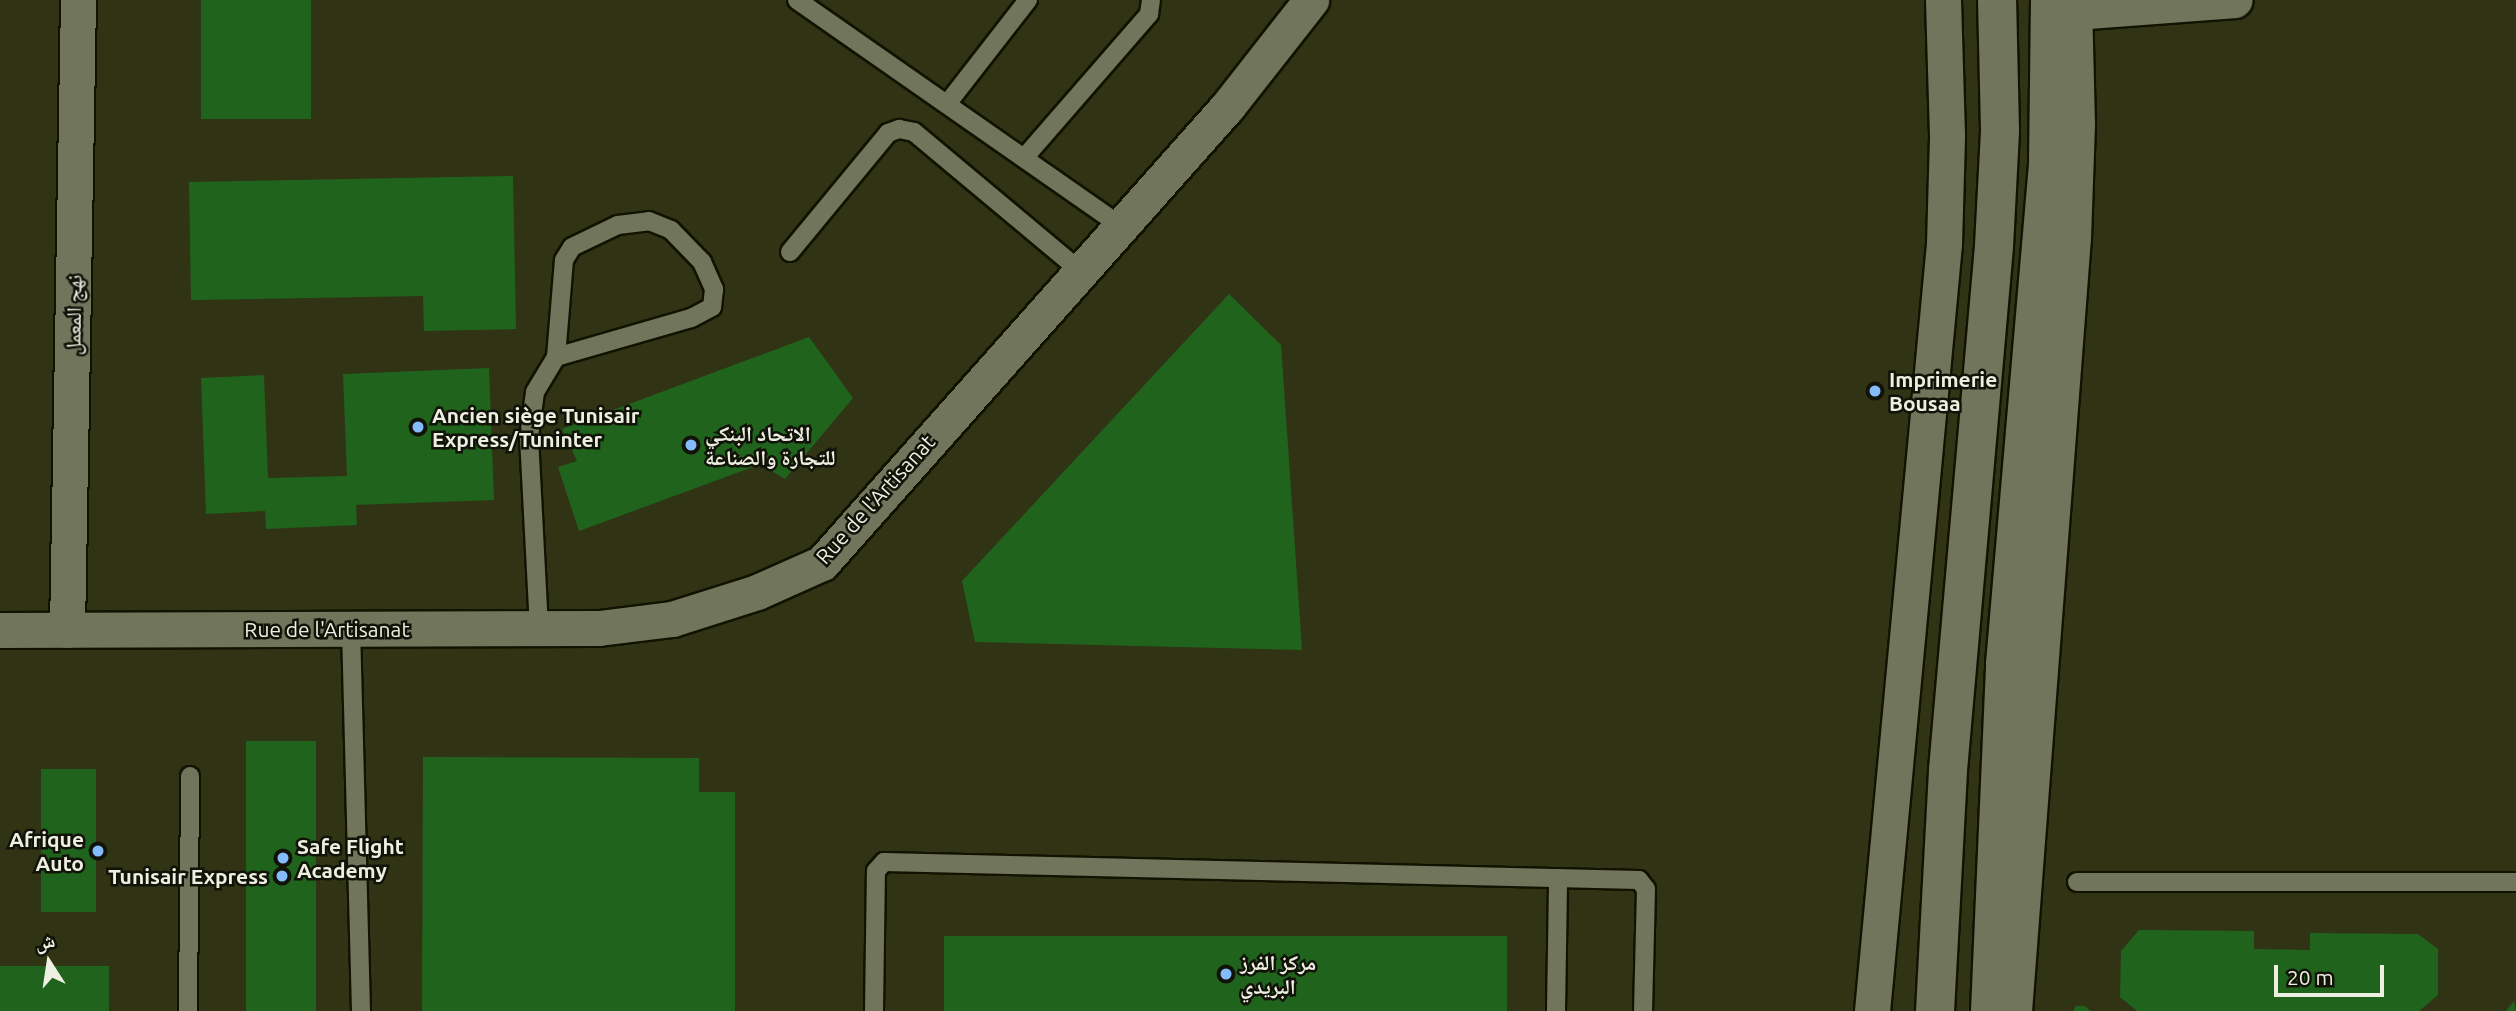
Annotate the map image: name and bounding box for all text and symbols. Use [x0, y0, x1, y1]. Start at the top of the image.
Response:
street label: نهج المعمل [60, 275, 86, 355]
place label: Imprimerie Bousaa [1889, 366, 1997, 416]
marker: Imprimerie Bousaa [1867, 383, 1883, 399]
place label: Ancien siège Tunisair Express/Tuninter [432, 402, 639, 452]
marker: Ancien siège Tunisair Express/Tuninter [410, 419, 426, 435]
place label: الاتحاد البنكي للتجارة والصناعة [705, 420, 835, 470]
street label: Rue de l'Artisanat [810, 429, 940, 569]
marker: الاتحاد البنكي للتجارة والصناعة [683, 437, 699, 453]
street label: Rue de l'Artisanat [244, 616, 410, 642]
place label: Afrique Auto [9, 826, 84, 876]
place label: Safe Flight Academy [297, 833, 404, 883]
marker: Afrique Auto [90, 843, 106, 859]
marker: Safe Flight Academy [275, 850, 291, 866]
place label: Tunisair Express [108, 863, 268, 889]
marker: Tunisair Express [274, 868, 290, 884]
north arrow [14, 927, 84, 997]
text: ش [32, 929, 57, 954]
place label: مركز الفرز البريدي [1240, 949, 1316, 999]
scale bar [2278, 951, 2388, 995]
text: 20 m [2287, 965, 2334, 989]
marker: مركز الفرز البريدي [1218, 966, 1234, 982]

